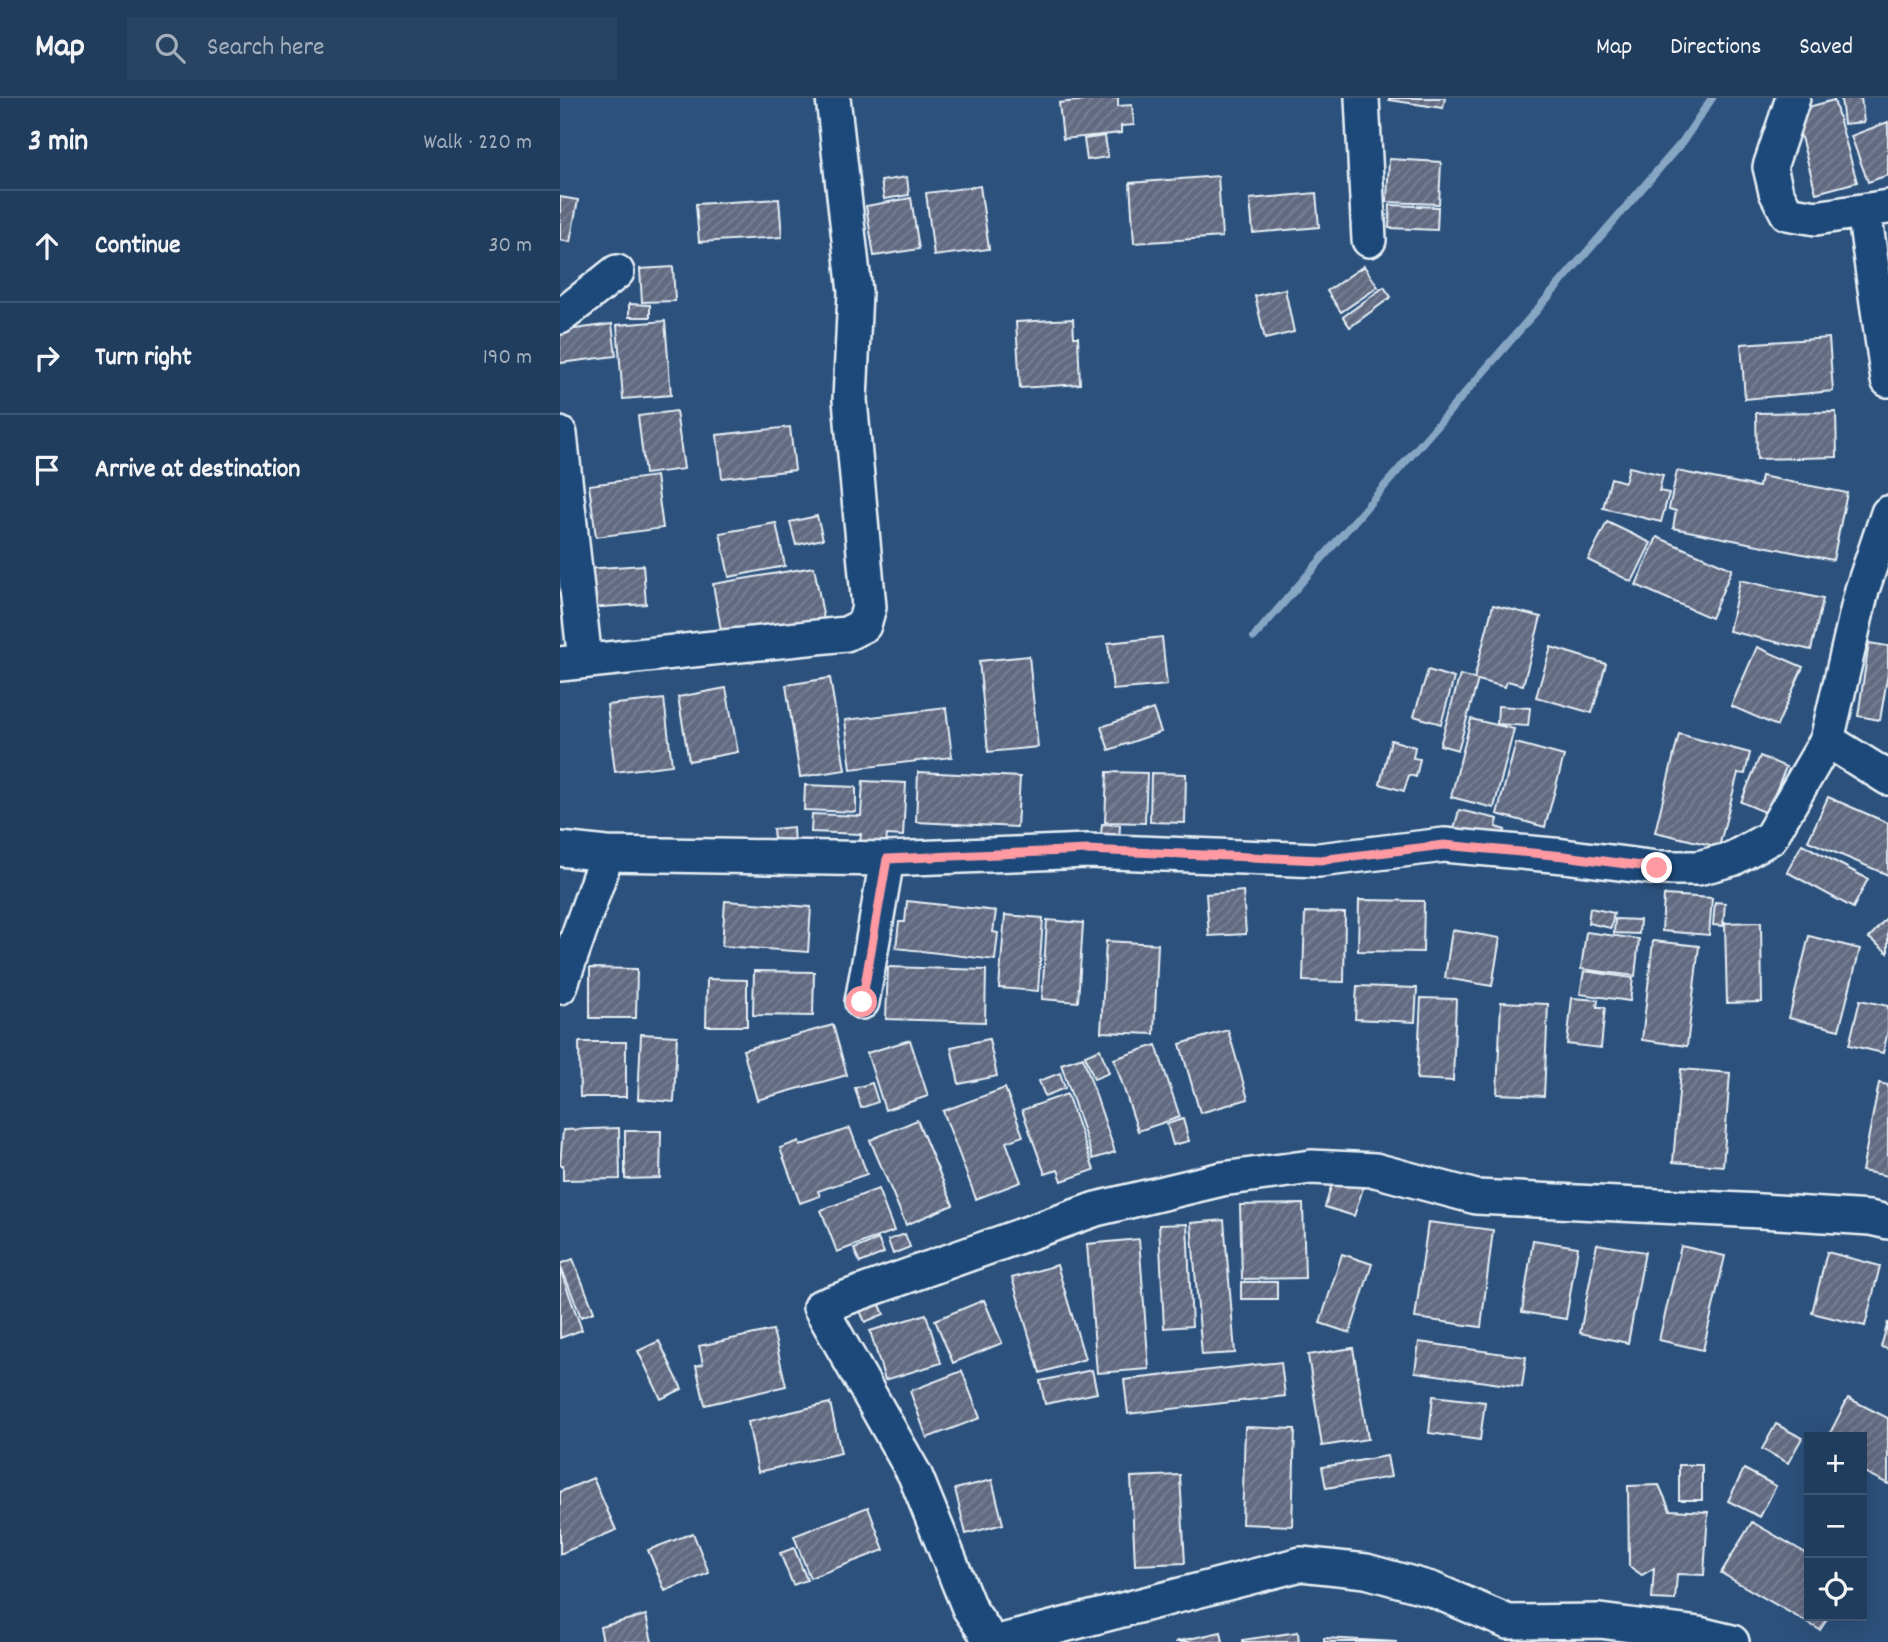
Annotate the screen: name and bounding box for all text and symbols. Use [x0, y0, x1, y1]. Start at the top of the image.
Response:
search box [127, 17, 617, 80]
text: Map [35, 25, 85, 72]
icon: search [151, 29, 189, 67]
text: Search here [207, 30, 325, 67]
text: Map [1596, 31, 1632, 65]
text: Directions [1670, 31, 1761, 65]
text: Saved [1799, 31, 1853, 65]
text: 3 min [28, 122, 88, 165]
text: Walk · 220 m [424, 127, 532, 160]
icon: ahead [28, 227, 66, 265]
text: Continue [95, 228, 180, 265]
text: 30 m [488, 230, 532, 263]
icon: right [28, 339, 66, 377]
text: Turn right [95, 340, 192, 377]
text: 190 m [483, 342, 532, 375]
icon: arrive [28, 451, 66, 489]
text: Arrive at destination [95, 452, 300, 489]
route end [1641, 852, 1672, 883]
route start [846, 986, 877, 1017]
map controls [1804, 1432, 1867, 1621]
button: + [1804, 1432, 1867, 1495]
button: − [1804, 1495, 1867, 1558]
button: locate [1804, 1558, 1867, 1621]

